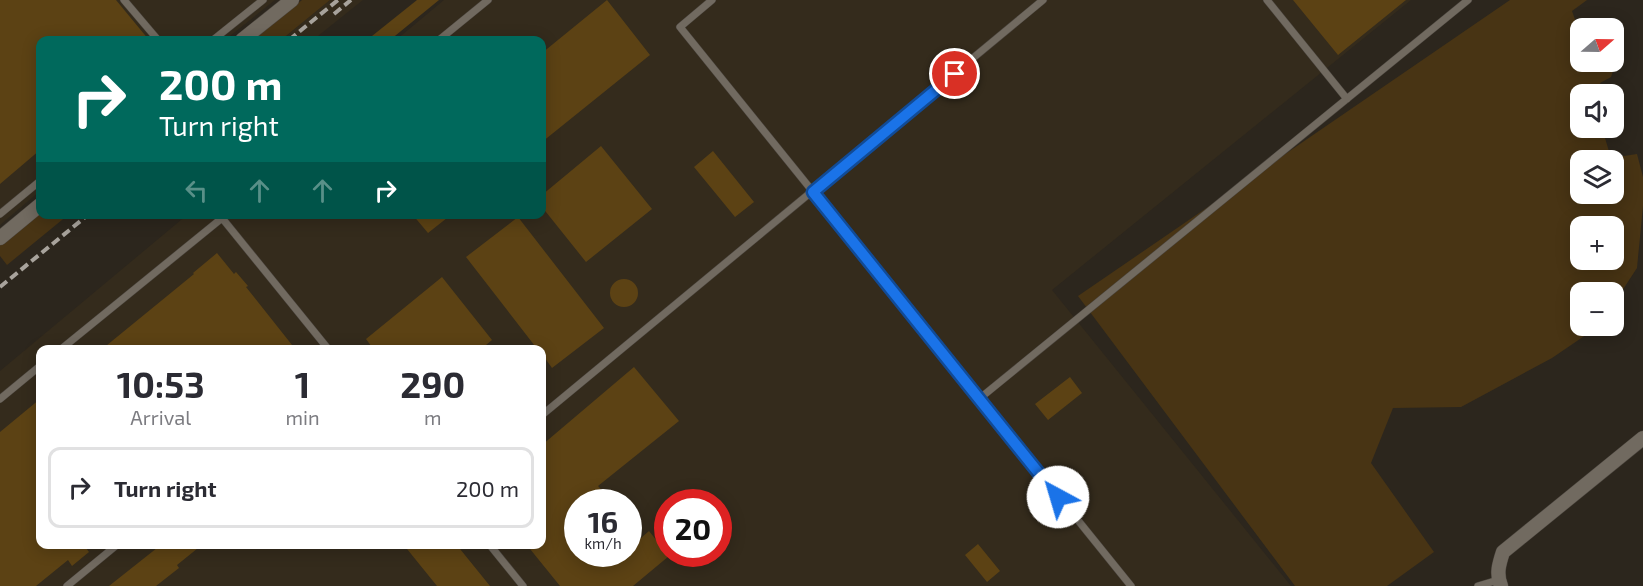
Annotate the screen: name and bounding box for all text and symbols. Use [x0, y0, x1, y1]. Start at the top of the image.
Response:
north arrow [1570, 18, 1624, 72]
map controls [1570, 18, 1624, 336]
pin [929, 48, 980, 99]
icon: arrive [938, 57, 971, 90]
text: 200 m [159, 58, 282, 108]
icon: right [60, 60, 138, 138]
button: sound [1570, 84, 1624, 138]
text: Turn right [159, 109, 279, 141]
button: layers [1570, 150, 1624, 204]
icon: left [180, 174, 213, 207]
icon: ahead [243, 174, 276, 207]
icon: ahead [306, 174, 339, 207]
icon: right [369, 174, 402, 207]
button: + [1570, 216, 1624, 270]
button: − [1570, 282, 1624, 336]
text: 10:53 [117, 362, 205, 405]
text: 1 [295, 362, 310, 405]
text: 290 [400, 362, 465, 405]
text: Arrival [130, 405, 191, 429]
text: min [285, 405, 320, 429]
text: m [424, 405, 442, 429]
position arrow [1026, 465, 1090, 529]
icon: right [63, 471, 96, 504]
text: Turn right [114, 475, 216, 501]
text: 200 m [456, 475, 519, 501]
speed limit sign: 20 [654, 489, 732, 567]
text: 16 [588, 503, 618, 539]
text: km/h [584, 534, 622, 552]

